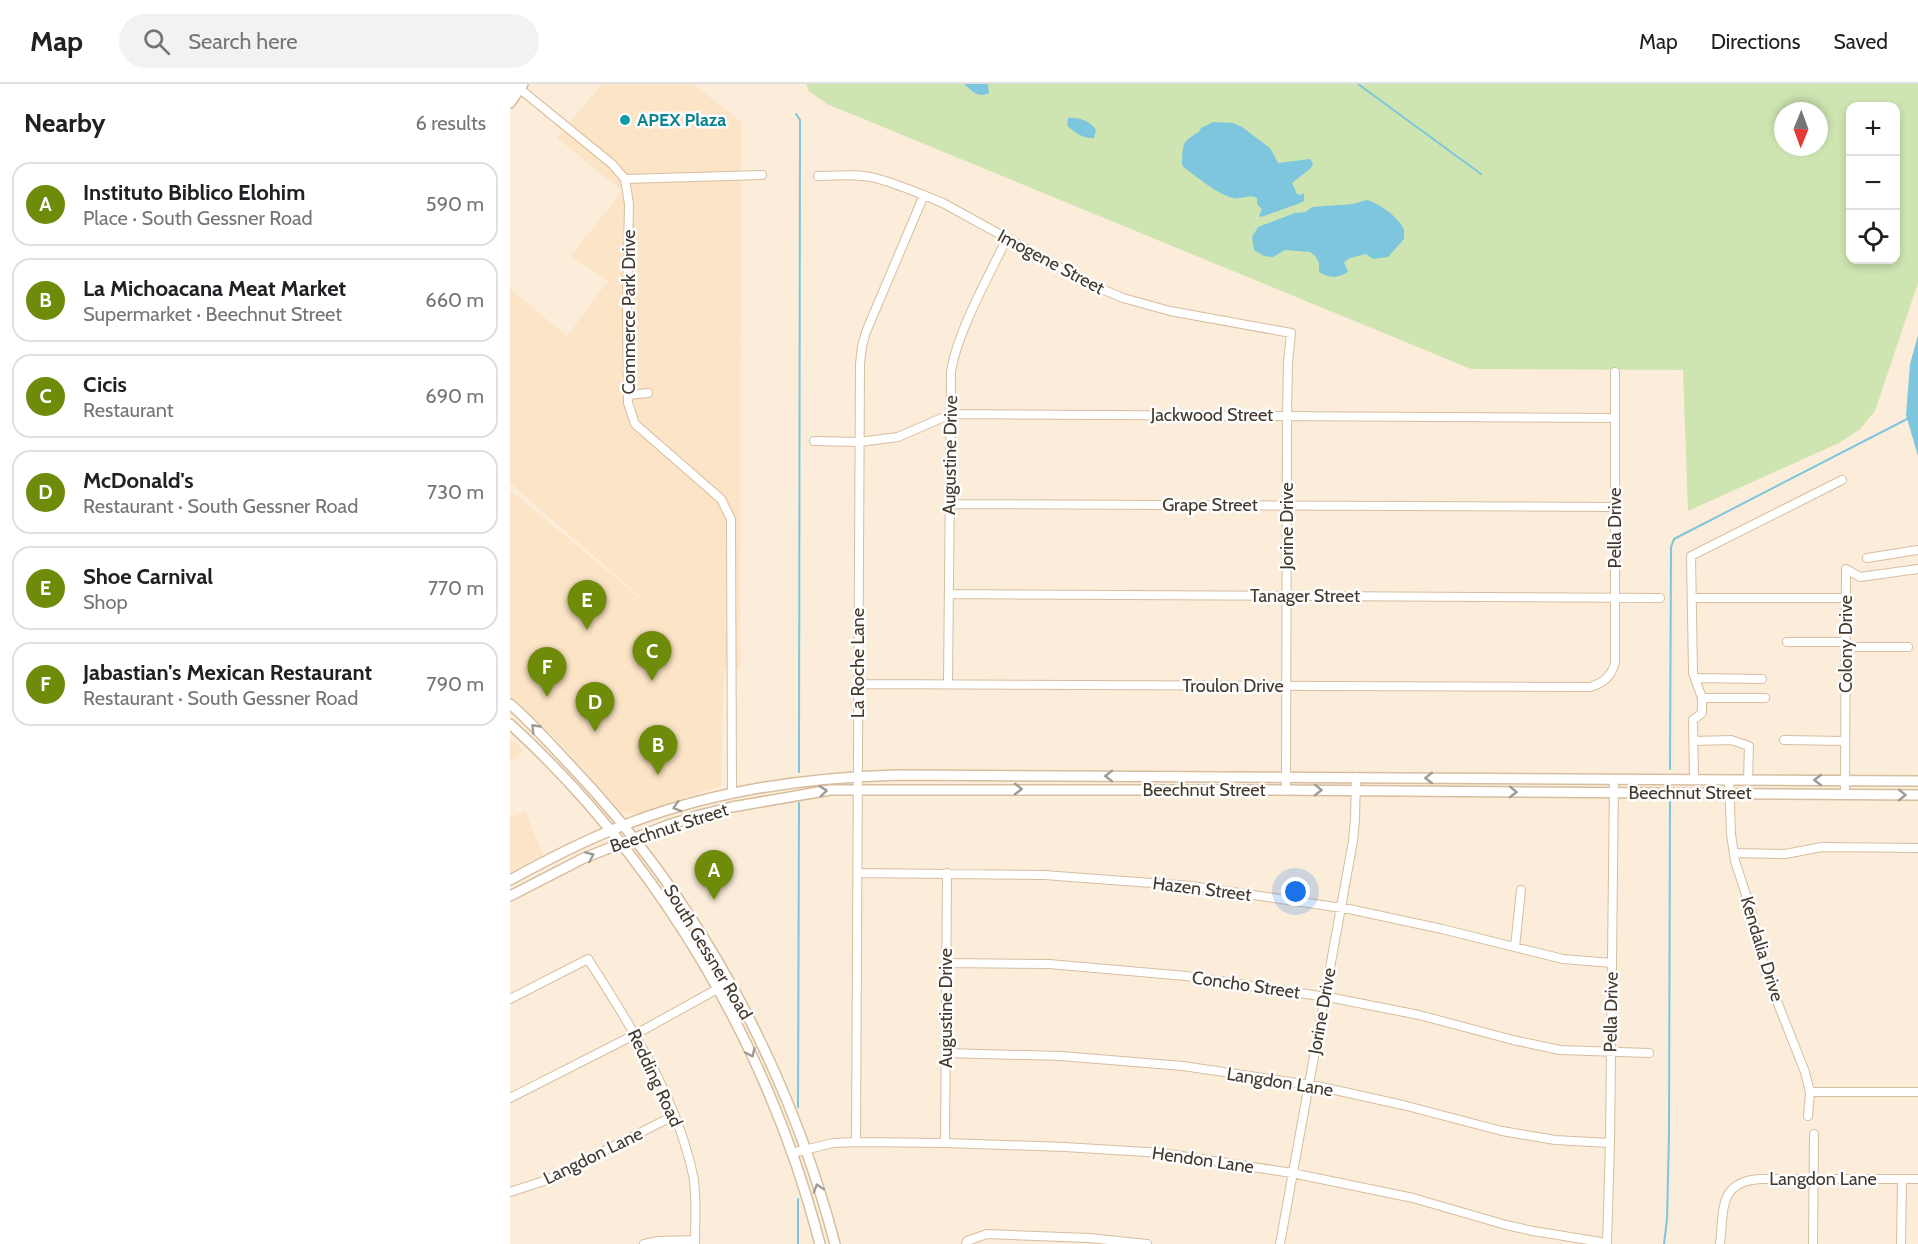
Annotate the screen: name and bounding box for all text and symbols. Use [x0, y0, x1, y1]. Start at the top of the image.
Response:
search box [119, 14, 539, 68]
text: Map [30, 24, 83, 58]
icon: search [140, 25, 173, 58]
text: Search here [188, 28, 297, 55]
text: Map [1639, 29, 1678, 54]
text: Directions [1711, 29, 1800, 54]
text: Saved [1833, 29, 1888, 54]
north arrow [1774, 102, 1828, 156]
map controls [1846, 102, 1900, 264]
button: + [1846, 102, 1900, 156]
text: Nearby [24, 107, 105, 139]
place label: APEX Plaza [637, 109, 726, 131]
text: 6 results [415, 111, 486, 135]
marker: APEX Plaza [618, 113, 632, 127]
button: − [1846, 156, 1900, 210]
text: Instituto Biblico Elohim [83, 179, 305, 206]
text: A [39, 192, 52, 216]
text: 590 m [426, 192, 484, 216]
text: Place · South Gessner Road [83, 206, 313, 230]
button: locate [1846, 210, 1900, 264]
street label: Imogene Street [994, 225, 1108, 299]
street label: Commerce Park Drive [618, 229, 640, 395]
text: La Michoacana Meat Market [83, 275, 346, 302]
text: B [39, 288, 52, 312]
text: 660 m [425, 288, 484, 312]
text: Supermarket · Beechnut Street [83, 302, 342, 326]
text: Cicis [83, 371, 127, 398]
text: C [39, 384, 52, 408]
text: 690 m [425, 384, 484, 408]
street label: Augustine Drive [938, 395, 962, 515]
text: Restaurant [83, 398, 174, 422]
street label: Jackwood Street [1150, 404, 1273, 426]
text: McDonald's [83, 467, 194, 494]
text: D [38, 480, 53, 504]
text: 730 m [427, 480, 484, 504]
street label: Jorine Drive [1276, 482, 1298, 571]
street label: Pella Drive [1604, 488, 1626, 568]
text: Restaurant · South Gessner Road [83, 494, 358, 518]
street label: Grape Street [1162, 494, 1258, 516]
text: Shoe Carnival [83, 563, 213, 590]
text: E [40, 576, 51, 600]
text: 770 m [428, 576, 484, 600]
pin: E [568, 580, 607, 630]
street label: Tanager Street [1250, 585, 1360, 607]
text: Shop [83, 590, 128, 614]
street label: Colony Drive [1835, 595, 1857, 693]
street label: La Roche Lane [847, 608, 869, 718]
pin: C [632, 632, 672, 681]
pin: F [528, 648, 567, 697]
text: Jabastian's Mexican Restaurant [83, 659, 372, 686]
text: F [40, 672, 51, 696]
text: 790 m [427, 672, 484, 696]
street label: Troulon Drive [1182, 675, 1284, 697]
pin: D [576, 682, 614, 732]
text: Restaurant · South Gessner Road [83, 686, 358, 710]
one-way arrow [531, 724, 542, 734]
pin: B [638, 726, 678, 775]
one-way arrow [1104, 770, 1113, 782]
one-way arrow [1425, 772, 1434, 784]
one-way arrow [1813, 774, 1822, 786]
street label: Beechnut Street [1143, 779, 1265, 801]
street label: Beechnut Street [1629, 782, 1751, 804]
one-way arrow [1014, 783, 1023, 795]
one-way arrow [1314, 784, 1323, 797]
one-way arrow [819, 785, 828, 798]
one-way arrow [1509, 786, 1518, 798]
one-way arrow [1898, 789, 1907, 801]
street label: Beechnut Street [607, 799, 731, 857]
one-way arrow [672, 800, 683, 812]
pin: A [694, 850, 734, 900]
one-way arrow [583, 851, 594, 863]
street label: Hazen Street [1152, 872, 1252, 906]
your location [1281, 877, 1310, 906]
street label: South Gessner Road [659, 880, 757, 1024]
street label: Kendalia Drive [1736, 894, 1788, 1004]
street label: Augustine Drive [935, 948, 957, 1068]
street label: Jorine Drive [1303, 966, 1340, 1057]
street label: Concho Street [1191, 967, 1301, 1003]
street label: Pella Drive [1599, 971, 1623, 1053]
street label: Redding Road [623, 1025, 687, 1131]
one-way arrow [744, 1047, 756, 1058]
street label: Langdon Lane [1225, 1063, 1335, 1101]
street label: Langdon Lane [540, 1123, 646, 1189]
street label: Hendon Lane [1151, 1142, 1255, 1178]
street label: Langdon Lane [1769, 1168, 1877, 1190]
one-way arrow [813, 1183, 826, 1194]

